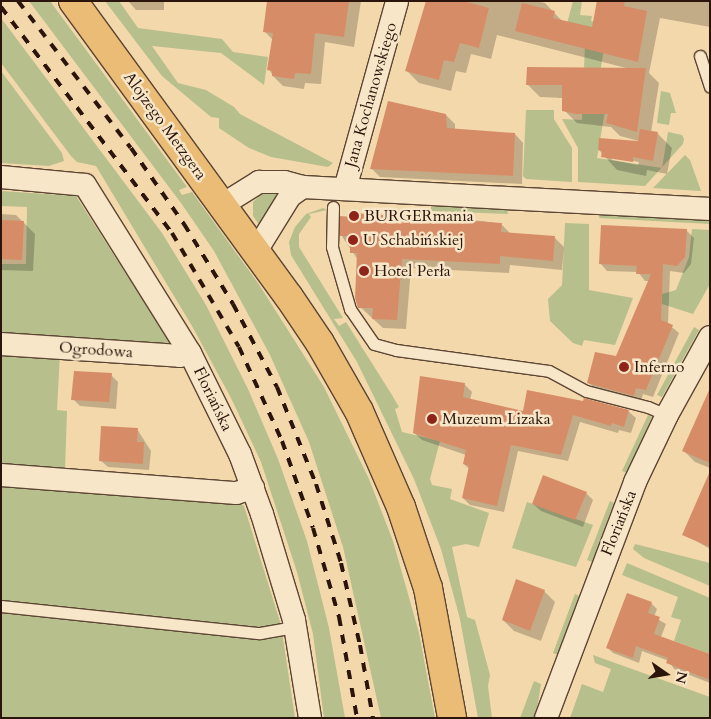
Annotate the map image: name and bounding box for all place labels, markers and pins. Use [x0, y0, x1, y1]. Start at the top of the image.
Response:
place label: BURGERmania [364, 206, 474, 226]
marker: BURGERmania [348, 210, 360, 222]
place label: U Schabińskiej [363, 230, 464, 250]
marker: U Schabińskiej [347, 234, 359, 246]
place label: Hotel Perła [374, 261, 451, 281]
marker: Hotel Perła [358, 265, 370, 277]
place label: Inferno [634, 357, 684, 377]
marker: Inferno [618, 361, 630, 373]
place label: Muzeum Lizaka [442, 409, 551, 429]
marker: Muzeum Lizaka [426, 413, 438, 425]

